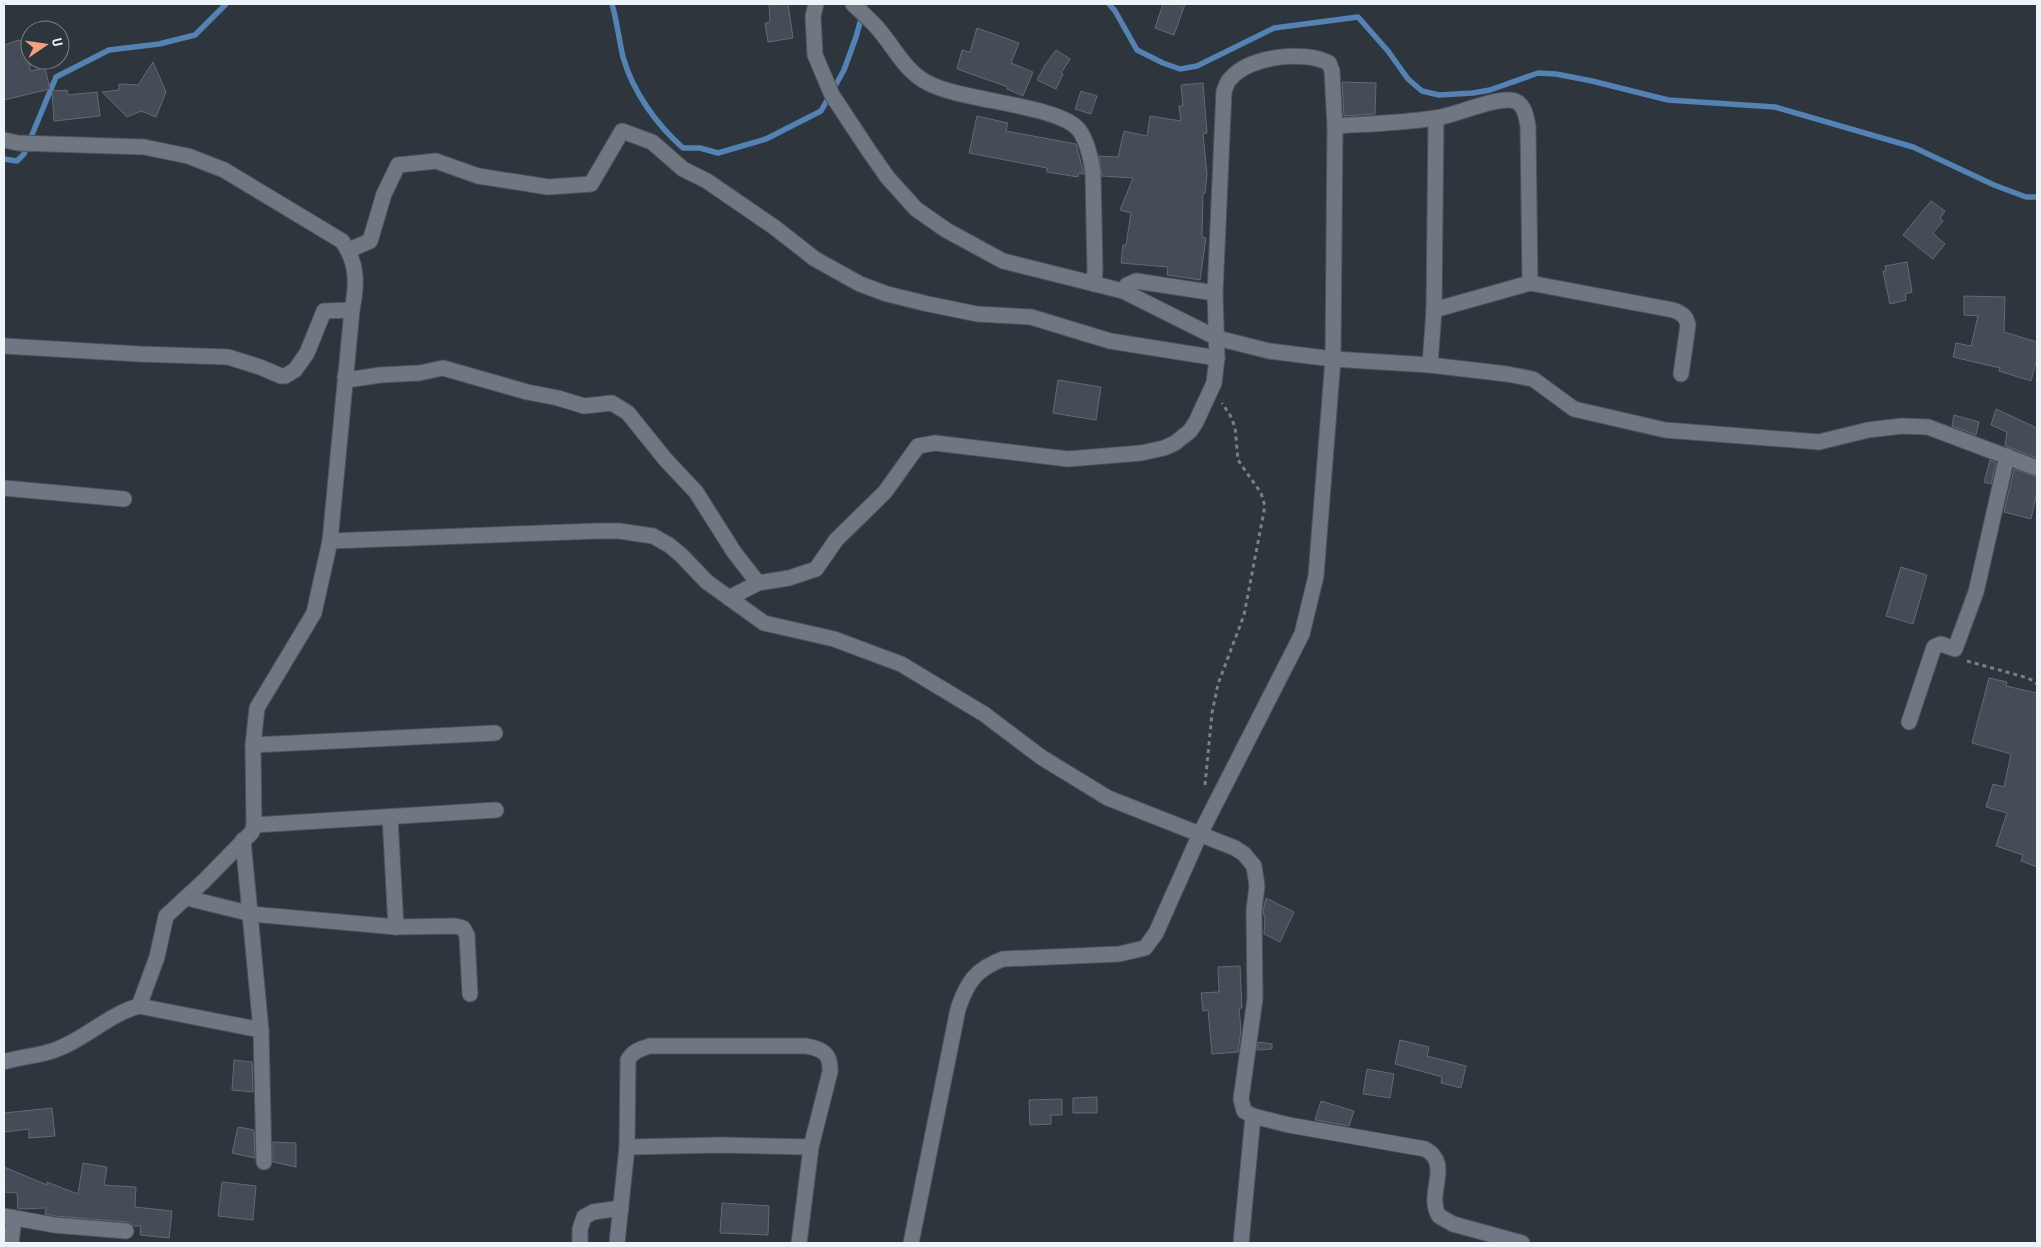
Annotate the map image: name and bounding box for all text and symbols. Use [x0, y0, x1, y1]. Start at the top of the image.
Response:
north arrow [20, 20, 70, 70]
text: U [48, 36, 67, 48]

